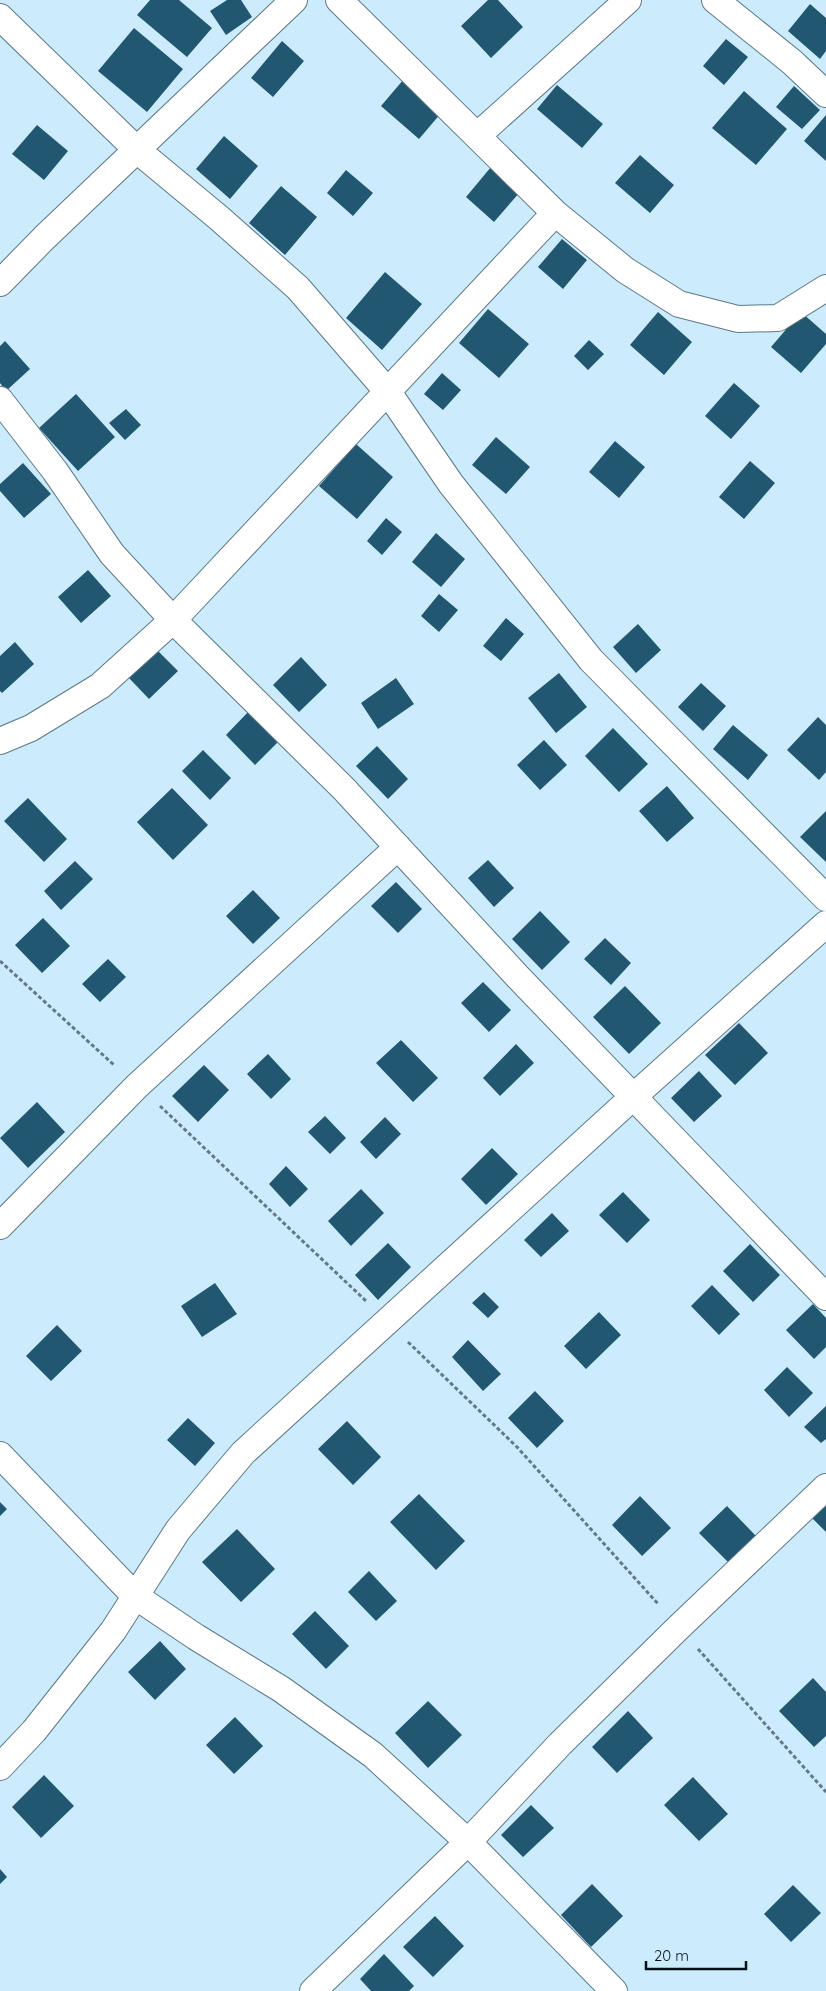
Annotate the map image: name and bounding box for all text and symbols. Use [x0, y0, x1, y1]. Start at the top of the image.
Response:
scale bar [646, 1938, 746, 1970]
text: 20 m [654, 1946, 689, 1965]

